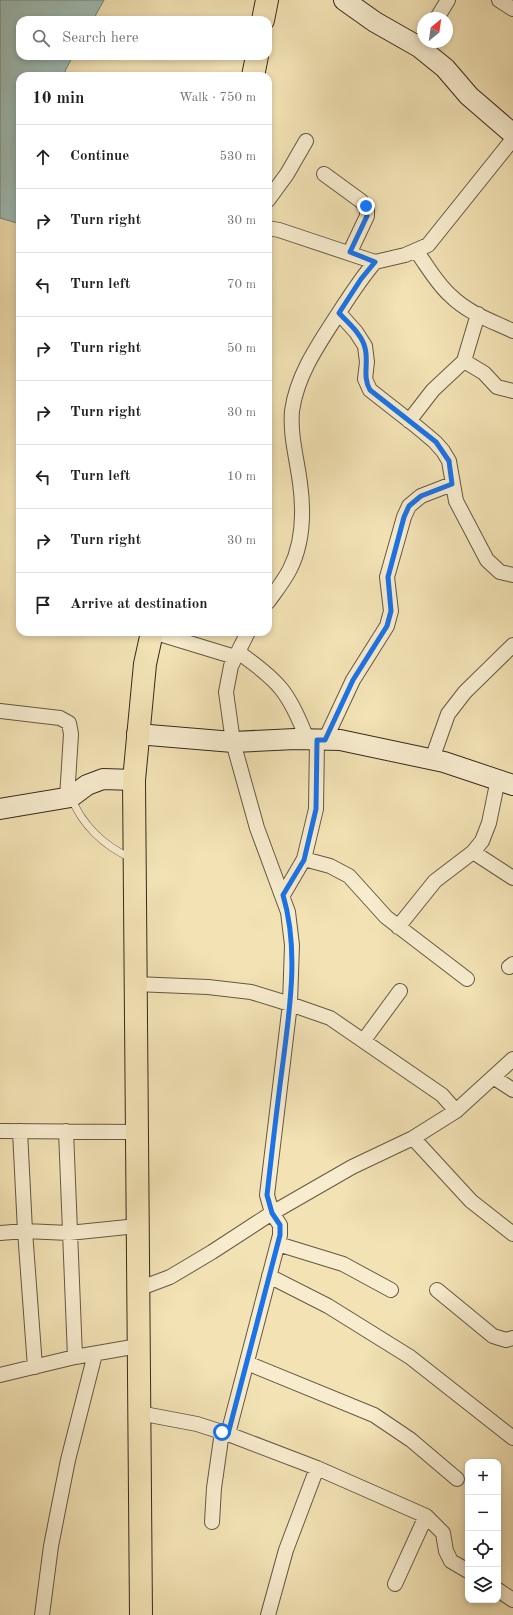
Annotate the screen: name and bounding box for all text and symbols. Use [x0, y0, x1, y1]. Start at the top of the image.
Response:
north arrow [417, 12, 453, 48]
search box [16, 16, 272, 60]
icon: search [30, 27, 52, 49]
text: Search here [62, 31, 139, 46]
text: 10 min [32, 90, 85, 107]
text: Walk · 750 m [179, 91, 256, 104]
icon: ahead [32, 146, 54, 168]
text: Continue [70, 149, 129, 164]
text: 530 m [219, 150, 256, 163]
route end [357, 197, 375, 215]
icon: right [32, 210, 54, 232]
text: Turn right [70, 213, 141, 228]
text: 30 m [227, 214, 256, 227]
icon: left [32, 274, 54, 296]
text: Turn left [70, 277, 130, 292]
text: 70 m [227, 278, 256, 291]
icon: right [32, 338, 54, 360]
text: Turn right [70, 341, 141, 356]
text: 50 m [227, 342, 256, 355]
icon: right [32, 402, 54, 424]
text: Turn right [70, 405, 141, 420]
text: 30 m [227, 406, 256, 419]
icon: left [32, 466, 54, 488]
text: Turn left [70, 469, 130, 484]
text: 10 m [227, 470, 256, 483]
icon: right [32, 530, 54, 552]
text: Turn right [70, 533, 141, 548]
text: 30 m [227, 534, 256, 547]
icon: arrive [32, 594, 54, 616]
text: Arrive at destination [70, 597, 208, 612]
route start [213, 1423, 231, 1441]
map controls [465, 1459, 501, 1603]
button: + [465, 1459, 501, 1495]
button: − [465, 1495, 501, 1531]
button: locate [465, 1531, 501, 1567]
button: layers [465, 1567, 501, 1603]

